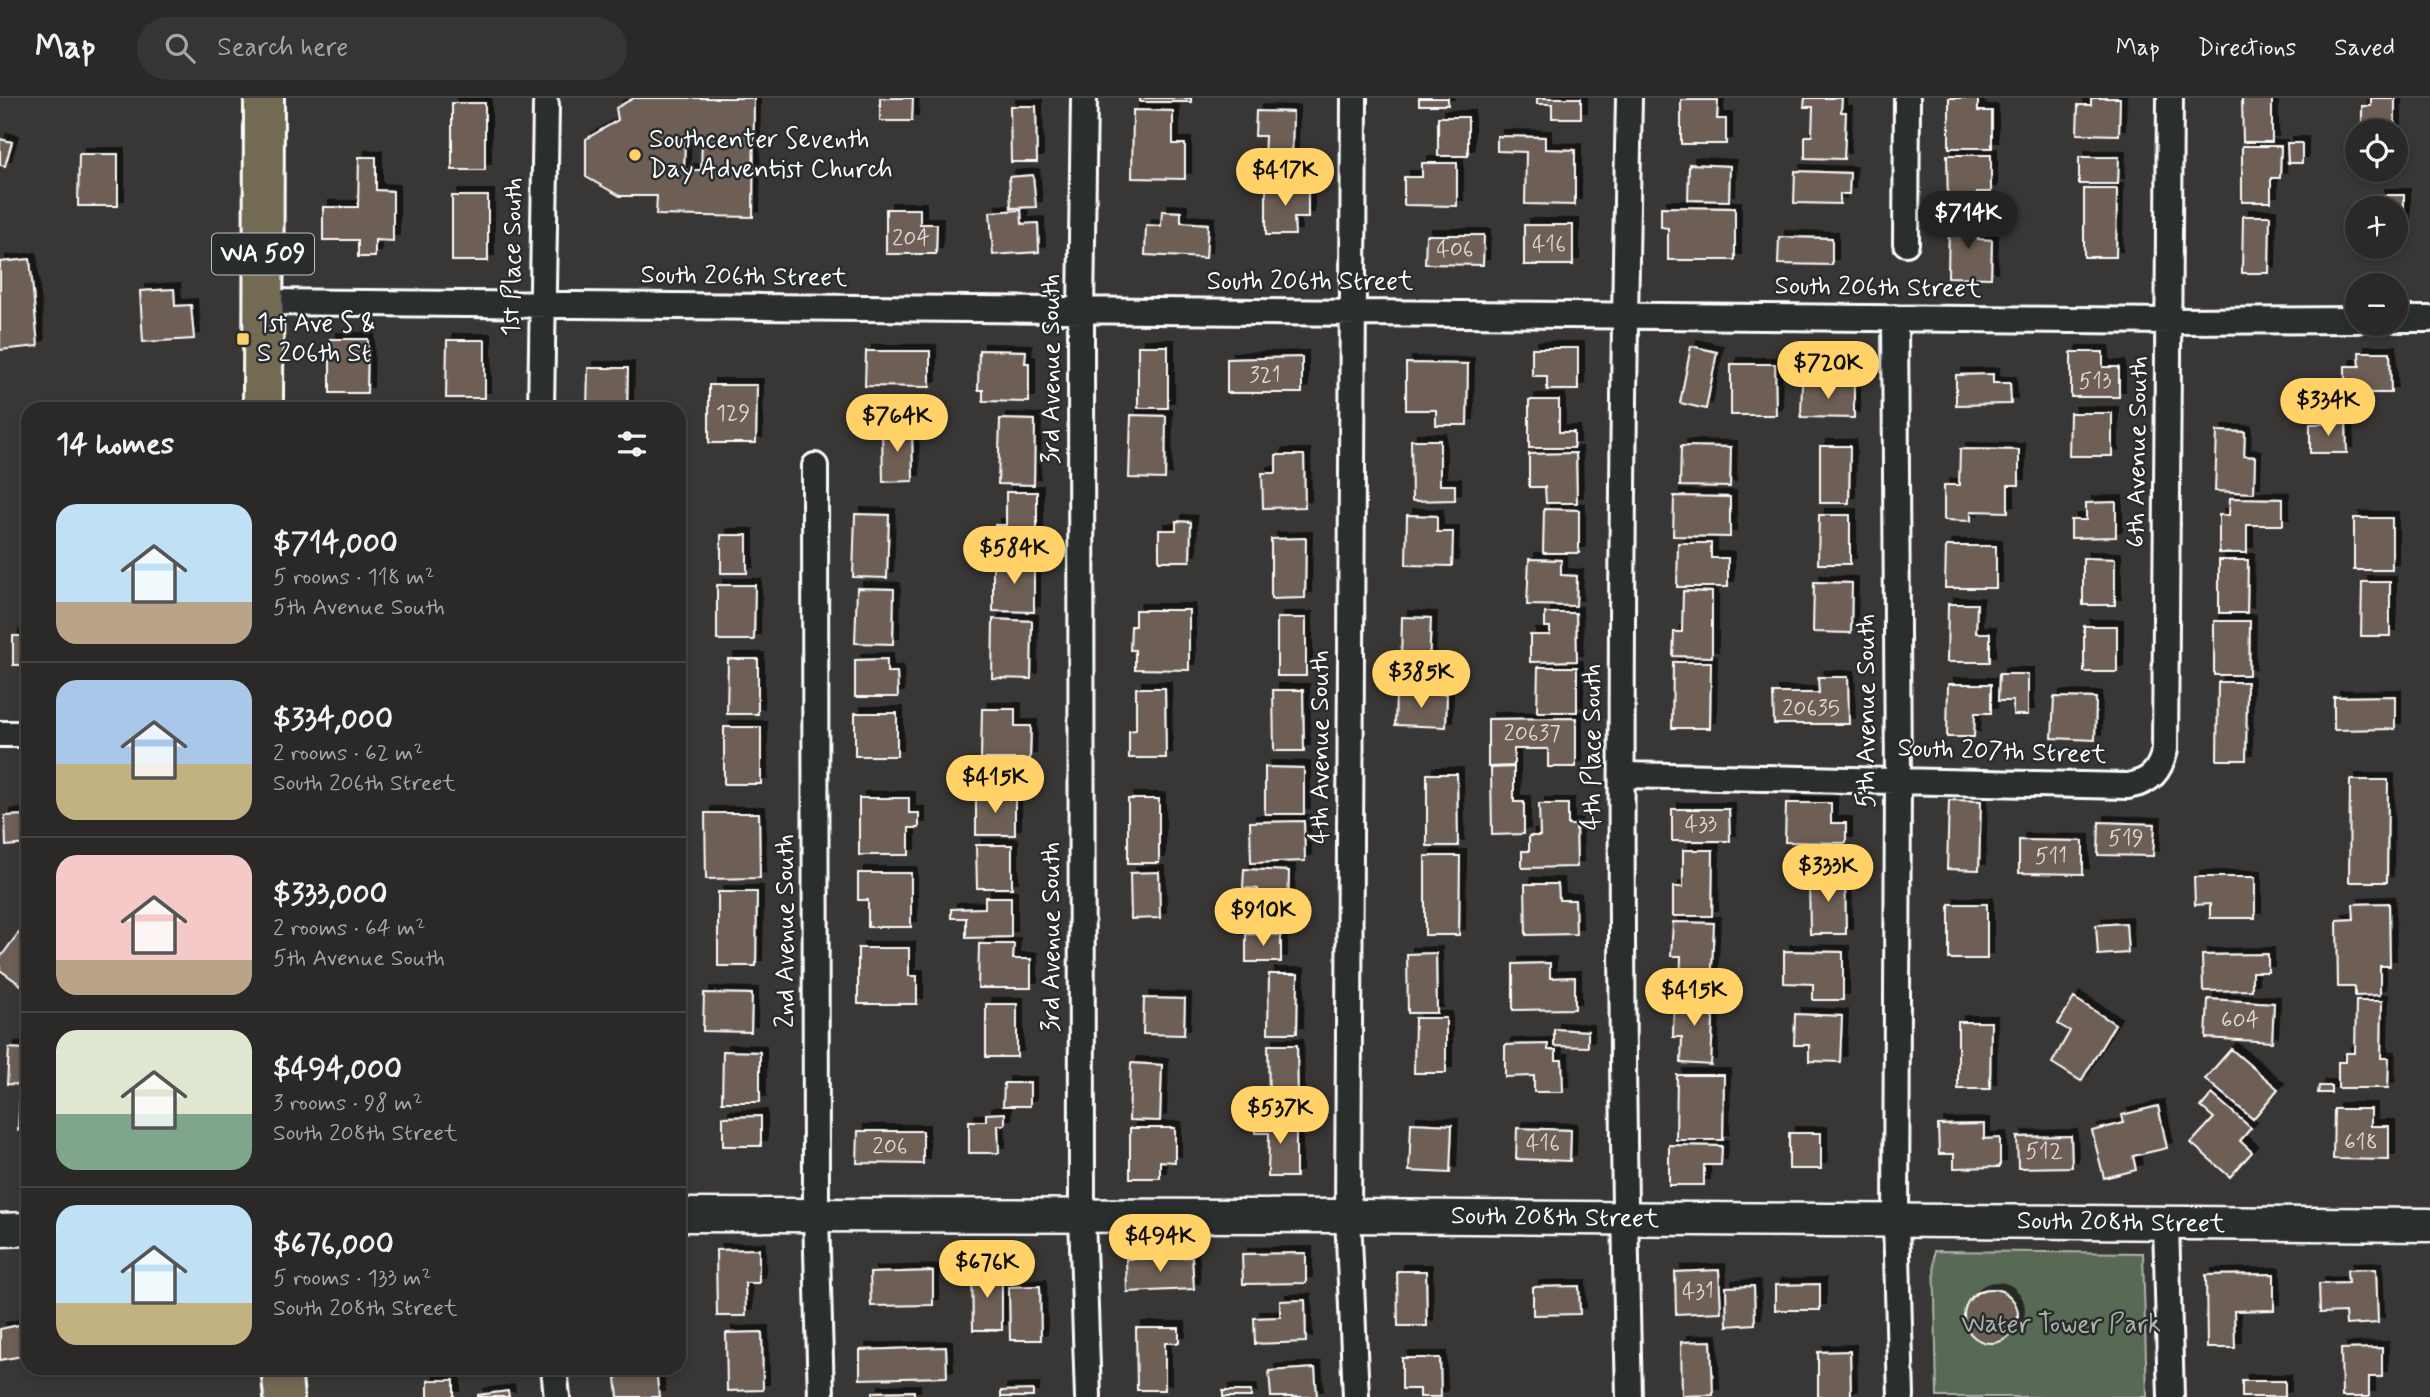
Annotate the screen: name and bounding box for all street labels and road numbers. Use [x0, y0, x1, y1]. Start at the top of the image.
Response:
street label: 1st Place South [495, 177, 531, 337]
road number: WA 509 [212, 234, 314, 274]
street label: South 206th Street [640, 258, 848, 296]
street label: South 206th Street [1207, 265, 1413, 299]
street label: South 206th Street [1774, 269, 1982, 307]
street label: 3rd Avenue South [1035, 274, 1069, 464]
street label: 6th Avenue South [2119, 356, 2157, 548]
street label: 5th Avenue South [1850, 614, 1884, 808]
street label: 4th Avenue South [1304, 650, 1338, 844]
street label: 4th Place South [1576, 664, 1610, 830]
street label: South 207th Street [1897, 731, 2107, 773]
street label: 2nd Avenue South [769, 834, 803, 1028]
street label: 3rd Avenue South [1035, 842, 1069, 1032]
street label: South 208th Street [1450, 1199, 1660, 1237]
street label: South 208th Street [2016, 1204, 2226, 1242]

